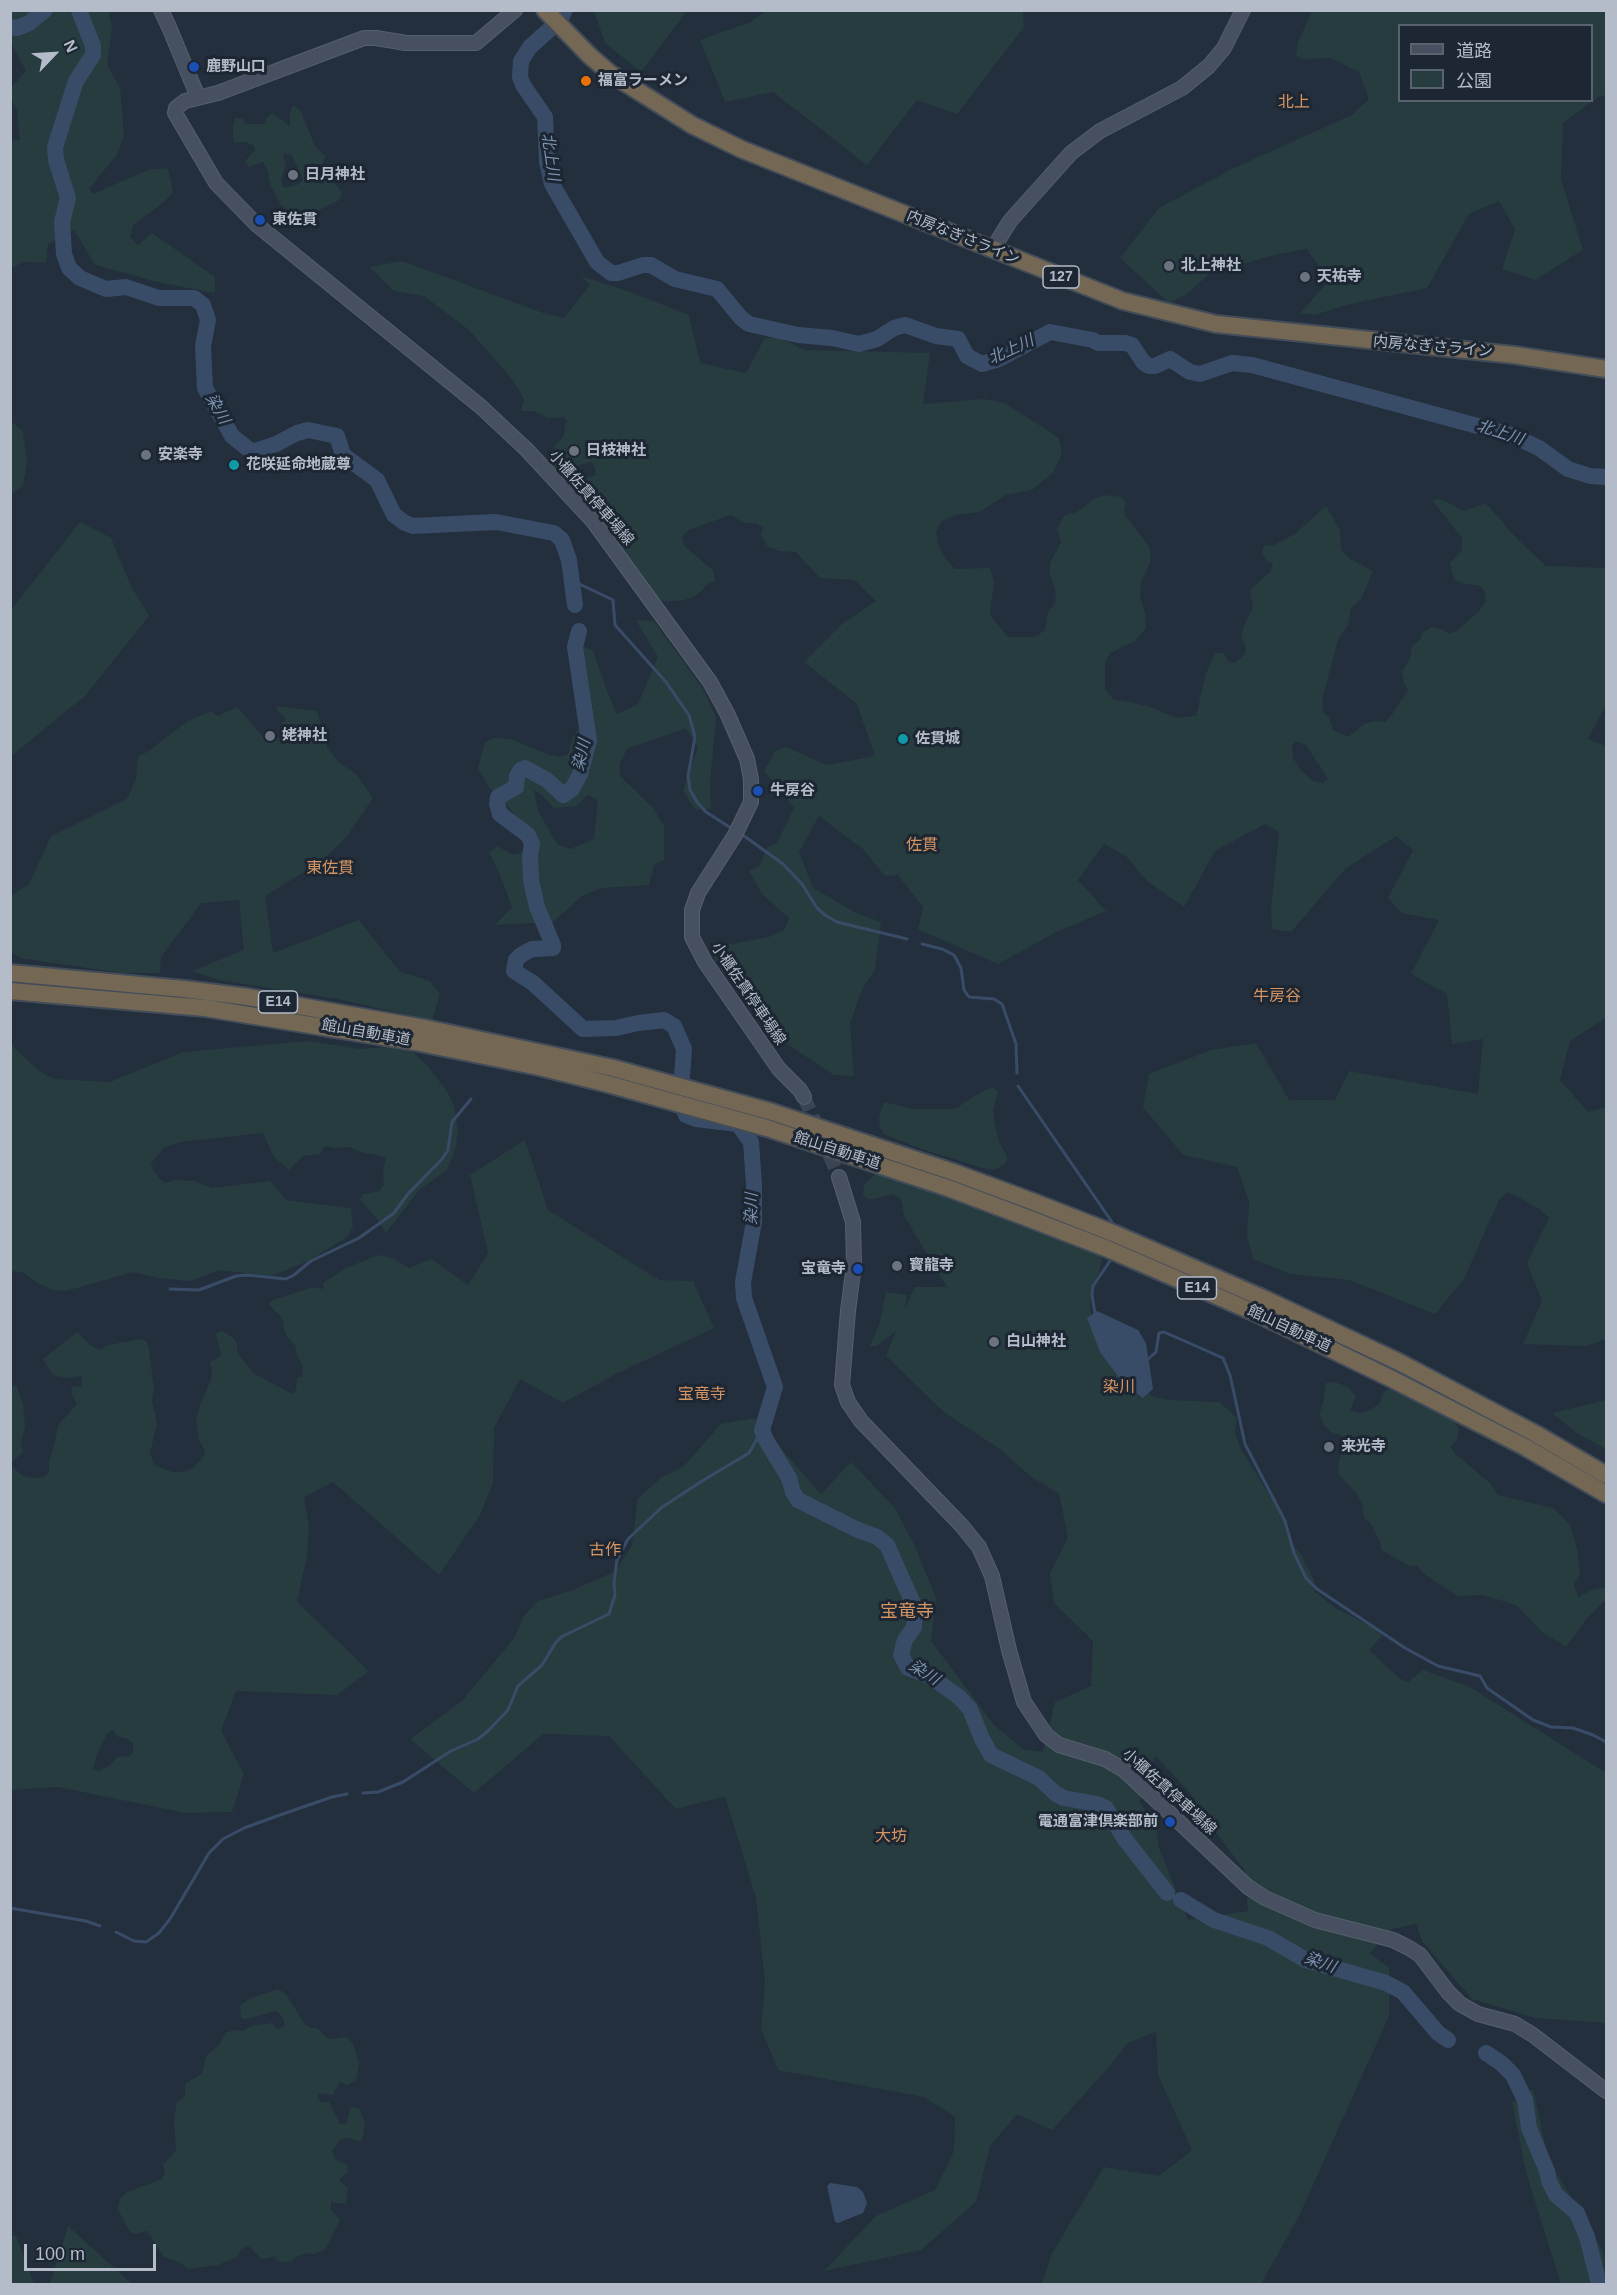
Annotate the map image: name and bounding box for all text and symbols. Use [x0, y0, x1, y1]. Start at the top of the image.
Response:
north arrow [24, 24, 84, 84]
legend [1398, 24, 1593, 102]
text: N [61, 37, 81, 55]
text: 道路 [1456, 41, 1492, 61]
place label: 鹿野山口 [206, 58, 266, 76]
marker: 鹿野山口 [187, 60, 201, 74]
text: 公園 [1456, 71, 1492, 91]
place label: 福富ラーメン [598, 72, 688, 90]
marker: 福富ラーメン [579, 74, 593, 88]
district label: 北上 [1278, 93, 1310, 113]
water label: 北上川 [537, 132, 563, 182]
place label: 日月神社 [305, 166, 365, 184]
marker: 日月神社 [286, 168, 300, 182]
street label: 内房なぎさライン [904, 207, 1022, 269]
place label: 東佐貫 [272, 211, 317, 229]
marker: 東佐貫 [253, 213, 267, 227]
place label: 北上神社 [1181, 257, 1241, 275]
marker: 北上神社 [1162, 259, 1176, 273]
road number: 127 [1043, 266, 1079, 288]
place label: 天祐寺 [1317, 268, 1362, 286]
marker: 天祐寺 [1298, 270, 1312, 284]
water label: 北上川 [985, 331, 1037, 369]
street label: 内房なぎさライン [1372, 333, 1494, 361]
water label: 染川 [201, 390, 233, 428]
water label: 北上川 [1474, 416, 1526, 450]
place label: 日枝神社 [586, 442, 646, 460]
marker: 日枝神社 [567, 444, 581, 458]
place label: 安楽寺 [158, 446, 203, 464]
street label: 小櫃佐貫停車場線 [545, 447, 637, 549]
marker: 安楽寺 [139, 448, 153, 462]
place label: 花咲延命地蔵尊 [246, 456, 351, 474]
marker: 花咲延命地蔵尊 [227, 458, 241, 472]
place label: 姥神社 [282, 727, 327, 745]
marker: 姥神社 [263, 729, 277, 743]
place label: 佐貫城 [915, 730, 960, 748]
marker: 佐貫城 [896, 732, 910, 746]
water label: 染川 [569, 737, 595, 773]
place label: 牛房谷 [770, 782, 815, 800]
marker: 牛房谷 [751, 784, 765, 798]
district label: 佐貫 [906, 836, 938, 856]
district label: 東佐貫 [306, 859, 354, 879]
street label: 小櫃佐貫停車場線 [707, 939, 789, 1049]
district label: 牛房谷 [1253, 987, 1301, 1007]
road number: E14 [258, 991, 298, 1013]
street label: 館山自動車道 [320, 1016, 412, 1050]
street label: 館山自動車道 [791, 1129, 883, 1173]
water label: 染川 [742, 1193, 762, 1225]
place label: 寳龍寺 [909, 1257, 954, 1275]
marker: 寳龍寺 [890, 1259, 904, 1273]
place label: 宝竜寺 [801, 1260, 846, 1278]
marker: 宝竜寺 [851, 1262, 865, 1276]
road number: E14 [1178, 1277, 1216, 1299]
street label: 館山自動車道 [1244, 1302, 1334, 1356]
place label: 白山神社 [1006, 1333, 1066, 1351]
marker: 白山神社 [987, 1335, 1001, 1349]
district label: 染川 [1103, 1378, 1135, 1398]
district label: 宝竜寺 [678, 1385, 726, 1405]
place label: 来光寺 [1341, 1438, 1386, 1456]
marker: 来光寺 [1322, 1440, 1336, 1454]
district label: 古作 [589, 1541, 621, 1561]
district label: 宝竜寺 [880, 1601, 934, 1623]
water label: 染川 [905, 1656, 943, 1690]
street label: 小櫃佐貫停車場線 [1118, 1745, 1220, 1839]
place label: 電通富津倶楽部前 [1038, 1813, 1158, 1831]
marker: 電通富津倶楽部前 [1163, 1815, 1177, 1829]
district label: 大坊 [875, 1827, 907, 1847]
water label: 染川 [1302, 1949, 1338, 1977]
scale bar [27, 2232, 159, 2270]
text: 100 m [35, 2244, 85, 2264]

